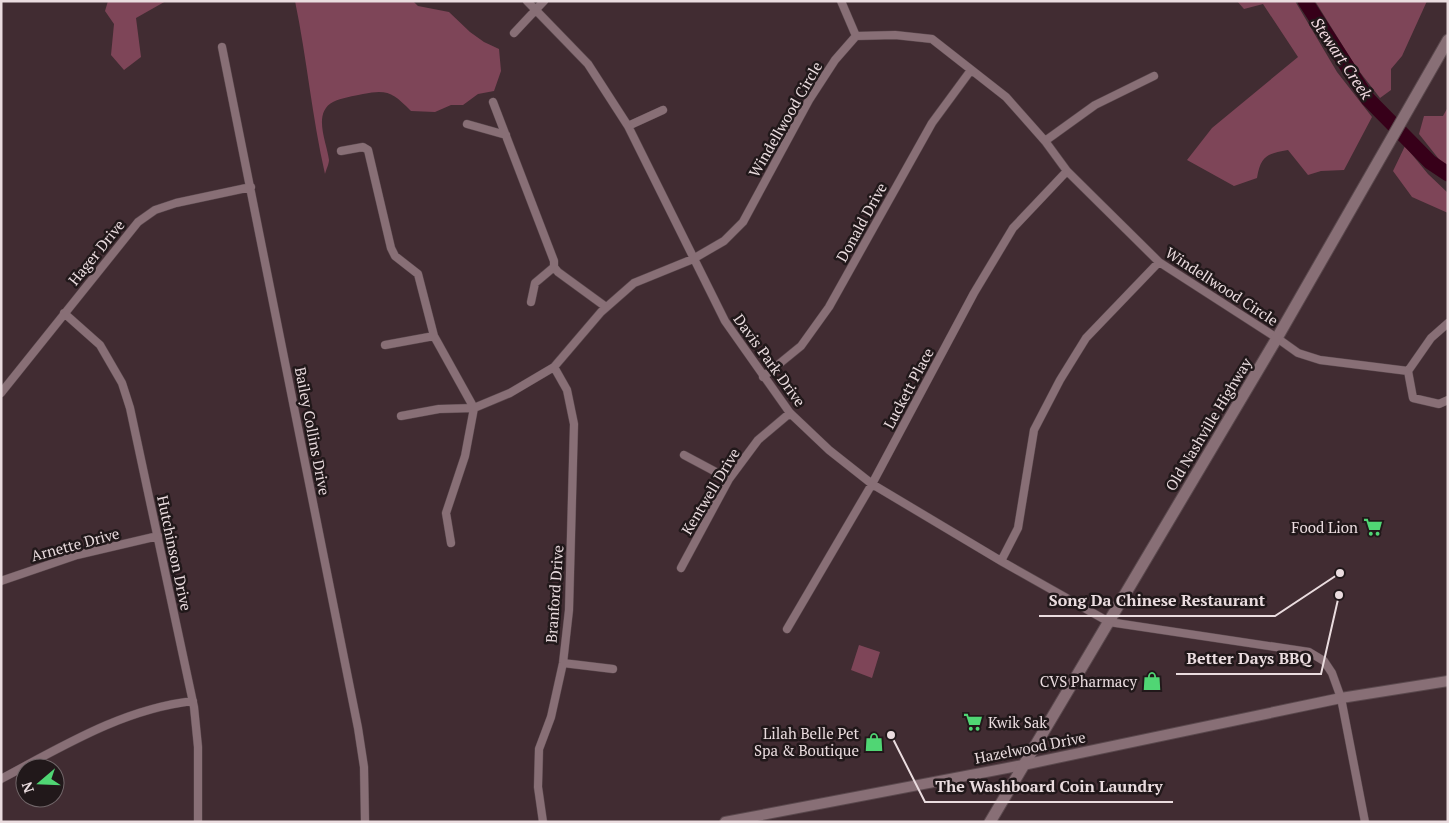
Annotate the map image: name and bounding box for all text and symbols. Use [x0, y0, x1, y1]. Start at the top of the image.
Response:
water label: Stewart Creek [1306, 13, 1378, 104]
street label: Windellwood Circle [744, 57, 826, 181]
street label: Donald Drive [831, 179, 891, 265]
street label: Hager Drive [63, 215, 129, 289]
street label: Windellwood Circle [1162, 242, 1282, 330]
street label: Davis Park Drive [730, 310, 810, 410]
street label: Luckett Place [878, 344, 938, 432]
street label: Old Nashville Highway [1160, 353, 1256, 494]
street label: Bailey Collins Drive [291, 365, 335, 497]
street label: Kentwell Drive [676, 444, 744, 538]
street label: Hutchinson Drive [153, 493, 197, 613]
supermarket icon: Food Lion [1362, 516, 1384, 538]
place label: Food Lion [1291, 517, 1358, 537]
street label: Arnette Drive [29, 523, 121, 565]
street label: Branford Drive [541, 544, 567, 644]
callout: Song Da Chinese Restaurant [1039, 585, 1275, 616]
text: Song Da Chinese Restaurant [1049, 589, 1266, 611]
callout: Better Days BBQ [1176, 643, 1321, 674]
text: Better Days BBQ [1187, 647, 1312, 669]
shop icon: CVS Pharmacy [1141, 670, 1163, 692]
place label: CVS Pharmacy [1040, 671, 1137, 691]
supermarket icon: Kwik Sak [962, 711, 984, 733]
place label: Kwik Sak [988, 712, 1047, 732]
place label: Lilah Belle Pet Spa & Boutique [754, 723, 859, 760]
street label: Hazelwood Drive [973, 726, 1087, 768]
shop icon: Lilah Belle Pet Spa & Boutique [863, 731, 885, 753]
north arrow [15, 758, 65, 808]
callout: The Washboard Coin Laundry [925, 771, 1173, 802]
text: The Washboard Coin Laundry [935, 775, 1163, 797]
text: N [16, 779, 38, 796]

